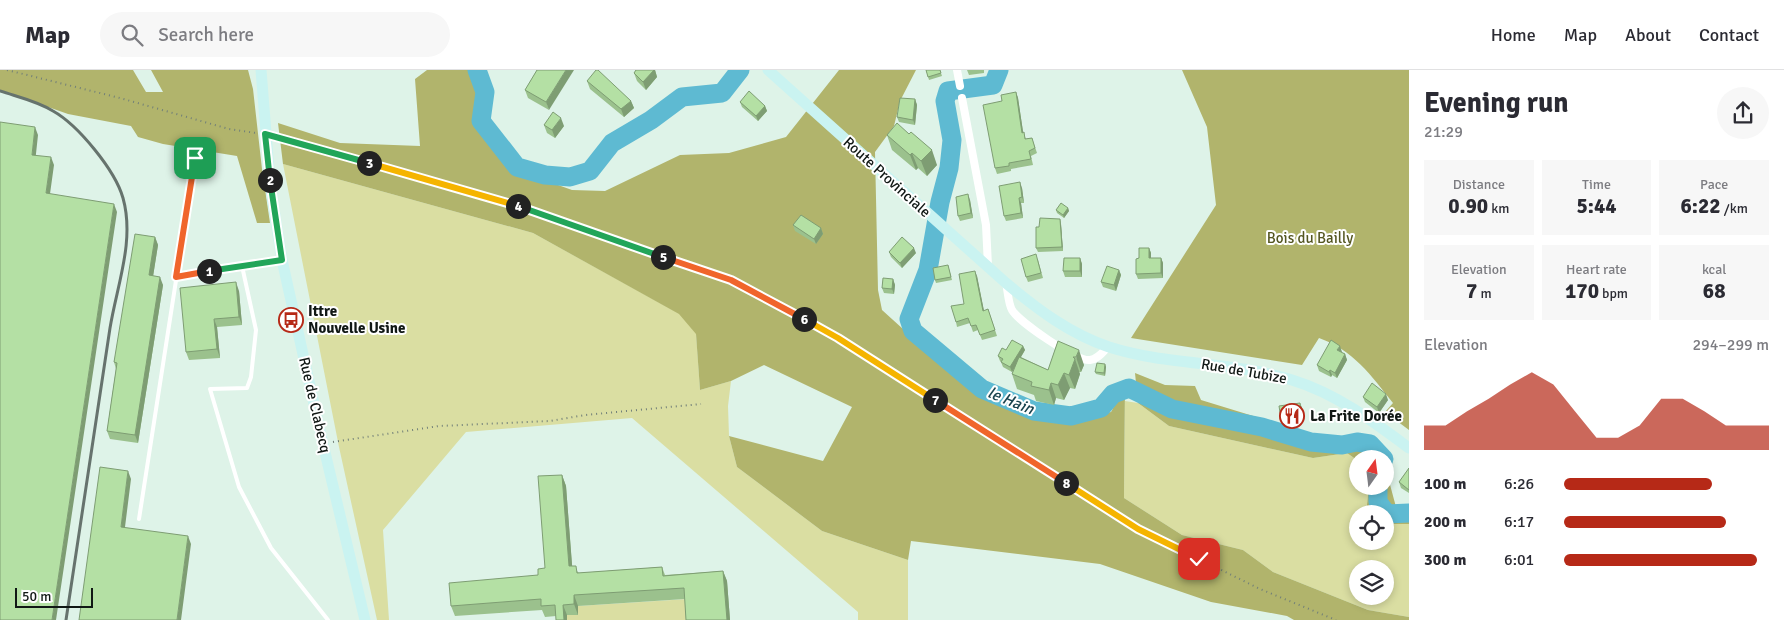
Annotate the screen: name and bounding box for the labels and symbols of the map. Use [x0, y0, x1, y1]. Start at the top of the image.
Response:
street label: Route Provinciale [840, 133, 934, 221]
pin [174, 137, 216, 179]
pin: 3 [356, 150, 382, 176]
pin: 2 [258, 168, 282, 192]
pin: 4 [506, 194, 530, 218]
park label: Bois du Bailly [1267, 229, 1353, 247]
pin: 5 [650, 244, 676, 270]
pin: 1 [196, 258, 222, 284]
place label: Ittre Nouvelle Usine [308, 302, 405, 337]
pin: 6 [792, 306, 816, 332]
bus stop icon: Ittre Nouvelle Usine [278, 307, 304, 333]
street label: Rue de Clabecq [295, 355, 335, 455]
street label: Rue de Tubize [1200, 355, 1288, 387]
water label: le Hain [985, 383, 1038, 420]
pin: 7 [922, 388, 948, 412]
restaurant icon: La Frite Dorée [1279, 403, 1305, 429]
place label: La Frite Dorée [1310, 407, 1402, 425]
north arrow [1349, 450, 1394, 495]
pin: 8 [1054, 470, 1078, 496]
pin [1178, 538, 1220, 580]
scale bar [15, 585, 92, 608]

